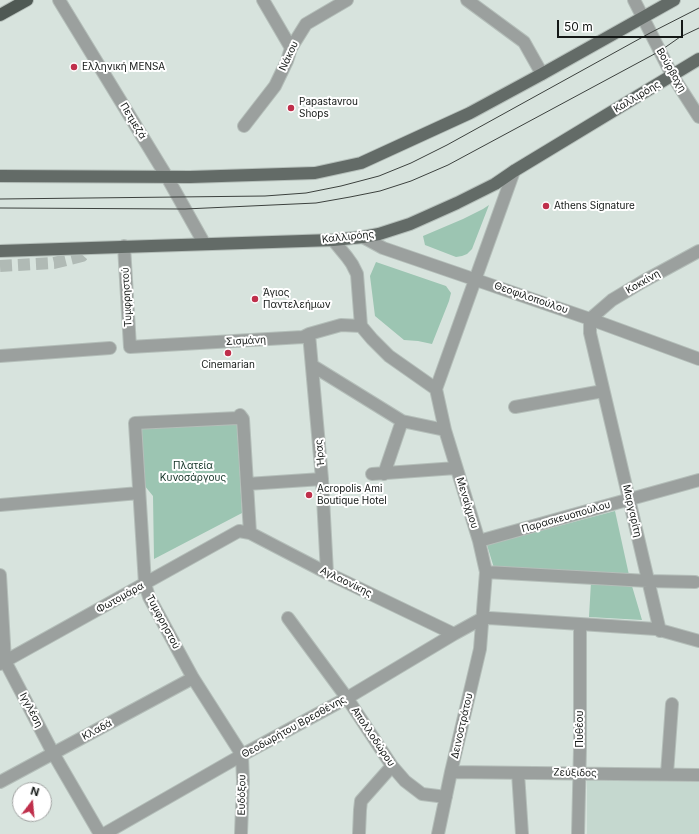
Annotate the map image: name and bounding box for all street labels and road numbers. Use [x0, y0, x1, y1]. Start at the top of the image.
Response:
street label: Νάκου [277, 39, 301, 73]
street label: Βούρβαχη [654, 46, 688, 94]
street label: Καλλιρόης [612, 78, 662, 116]
street label: Πετμεζά [117, 101, 149, 141]
street label: Καλλιρόης [321, 228, 375, 246]
street label: Τυμφρηστού [119, 267, 135, 327]
street label: Κοκκίνη [624, 267, 662, 297]
street label: Θεοφιλοπούλου [492, 280, 570, 316]
street label: Σισμάνη [226, 334, 266, 348]
street label: Ήρας [313, 439, 327, 467]
street label: Μεναίχμου [454, 476, 480, 530]
street label: Μαργαρίτη [620, 484, 644, 538]
street label: Παρασκευοπούλου [520, 499, 612, 535]
street label: Αγλαονίκης [318, 564, 374, 600]
street label: Φωτομάρα [94, 580, 146, 616]
street label: Τυμφρηστού [144, 593, 182, 651]
street label: Ιγγλέση [17, 691, 45, 729]
street label: Δεινοστράτου [449, 692, 475, 760]
street label: Θεοδωρήτου Βρεσθένης [240, 693, 348, 761]
street label: Απολλοδώρου [349, 705, 397, 769]
street label: Πυθέου [574, 711, 586, 747]
street label: Κλαδά [80, 717, 114, 743]
street label: Ζεύξιδος [553, 767, 597, 779]
street label: Ευδόξου [236, 774, 248, 816]

